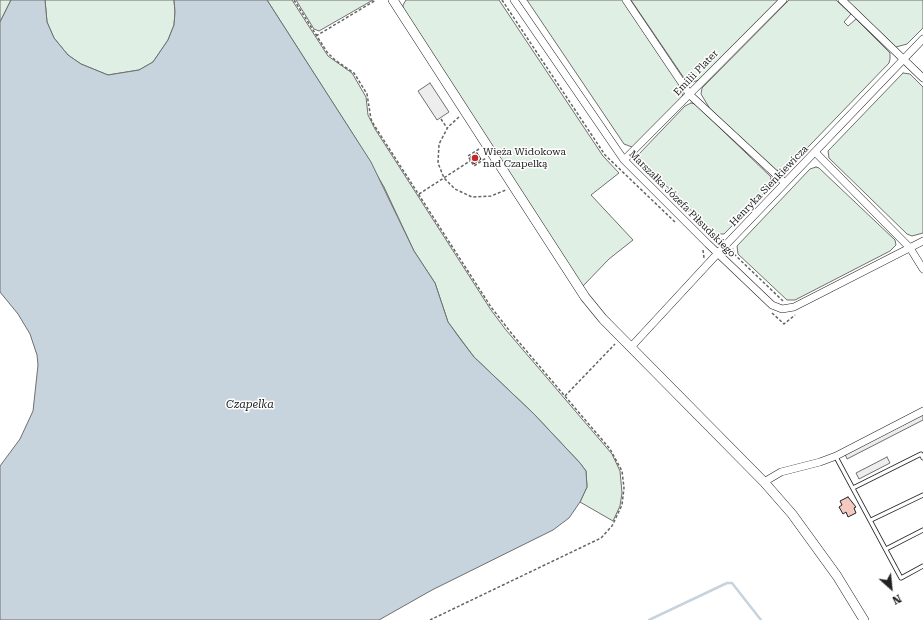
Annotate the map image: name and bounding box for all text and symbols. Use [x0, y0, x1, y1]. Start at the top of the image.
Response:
street label: Emilii Plater [671, 48, 721, 98]
street label: Henryka Sienkiewicza [727, 143, 811, 229]
place label: Wieża Widokowa nad Czapelką [483, 146, 566, 170]
street label: Marszałka Józefa Piłsudskiego [626, 148, 738, 260]
marker: Wieża Widokowa nad Czapelką [470, 153, 480, 163]
water label: Czapelka [226, 398, 274, 412]
north arrow [871, 568, 911, 608]
text: N [890, 591, 903, 607]

